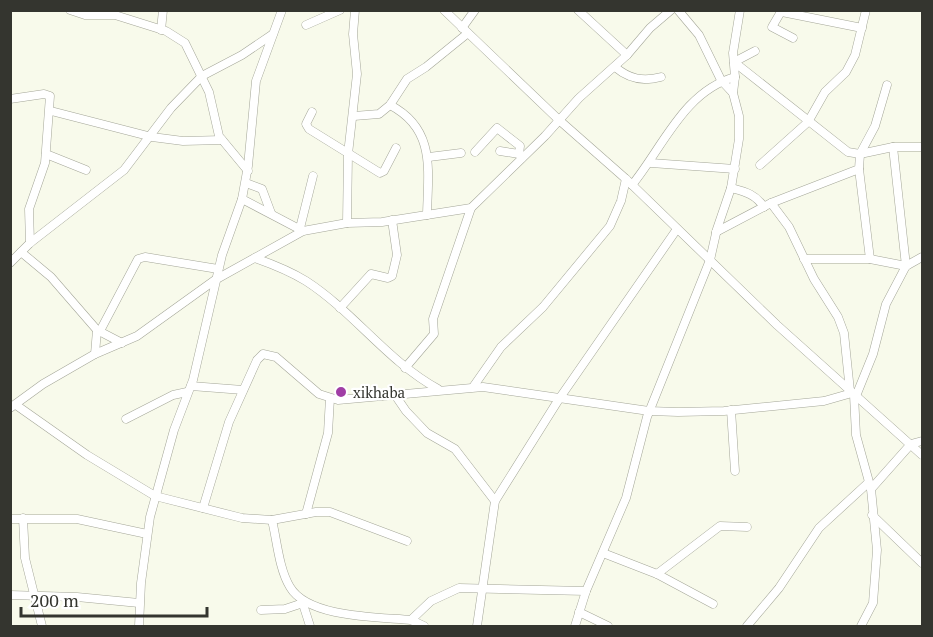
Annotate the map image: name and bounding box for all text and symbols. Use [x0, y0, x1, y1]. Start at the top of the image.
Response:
place label: xikhaba [353, 382, 406, 402]
marker: xikhaba [334, 385, 348, 399]
scale bar [21, 580, 207, 618]
text: 200 m [30, 588, 79, 612]

